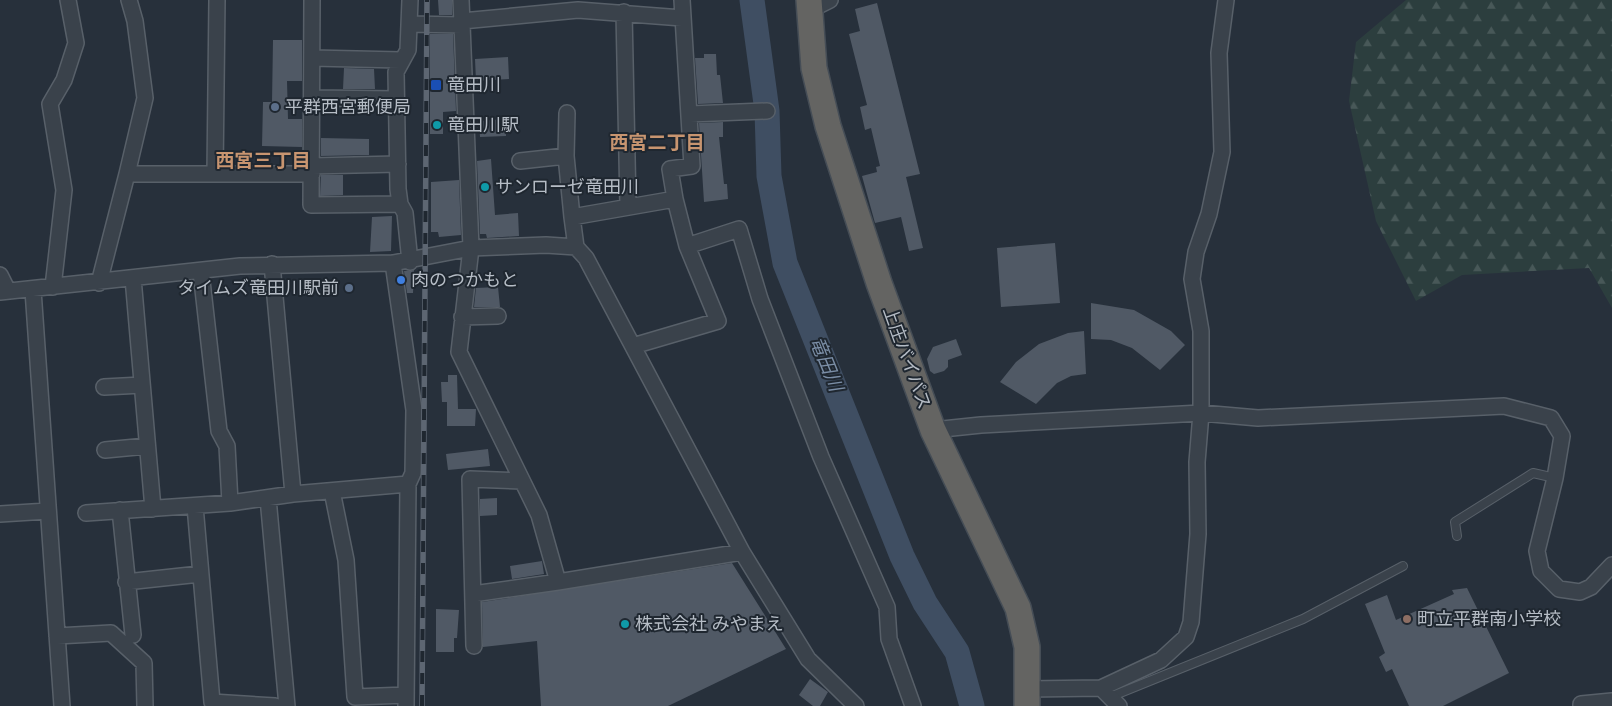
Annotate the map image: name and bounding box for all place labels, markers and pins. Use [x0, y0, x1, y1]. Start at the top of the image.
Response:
place label: 竜田川 [447, 74, 501, 96]
marker: 竜田川 [429, 78, 443, 92]
place label: 平群西宮郵便局 [285, 96, 411, 118]
marker: 平群西宮郵便局 [269, 101, 281, 113]
place label: 竜田川駅 [447, 114, 519, 136]
marker: 竜田川駅 [431, 119, 443, 131]
place label: サンローゼ竜田川 [495, 176, 639, 198]
marker: サンローゼ竜田川 [479, 181, 491, 193]
place label: 肉のつかもと [411, 269, 519, 291]
marker: 肉のつかもと [395, 274, 407, 286]
place label: タイムズ竜田川駅前 [177, 277, 339, 299]
marker: タイムズ竜田川駅前 [343, 282, 355, 294]
place label: 町立平群南小学校 [1417, 608, 1561, 630]
place label: 株式会社 みやまえ [635, 613, 784, 635]
marker: 町立平群南小学校 [1401, 613, 1413, 625]
marker: 株式会社 みやまえ [619, 618, 631, 630]

